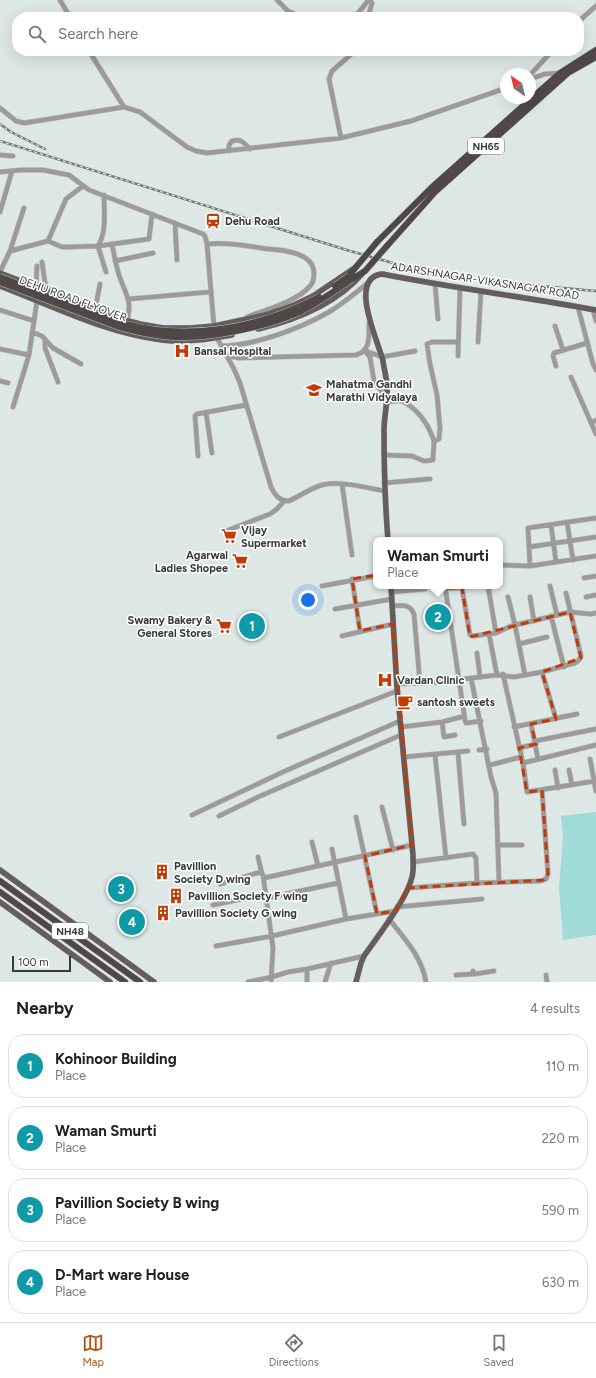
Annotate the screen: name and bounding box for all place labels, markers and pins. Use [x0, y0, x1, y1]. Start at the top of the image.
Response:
station icon: Dehu Road [204, 212, 222, 230]
place label: Dehu Road [225, 215, 280, 228]
hospital icon: Bansal Hospital [173, 342, 191, 360]
place label: Bansal Hospital [194, 345, 272, 358]
place label: Mahatma Gandhi Marathi Vidyalaya [326, 378, 417, 404]
school or university icon: Mahatma Gandhi Marathi Vidyalaya [305, 381, 323, 399]
place label: Vijay Supermarket [241, 524, 307, 550]
supermarket icon: Vijay Supermarket [220, 527, 238, 545]
place label: Agarwal Ladies Shopee [155, 549, 228, 575]
supermarket icon: Agarwal Ladies Shopee [231, 552, 249, 570]
pin: 2 [425, 602, 451, 632]
pin: 1 [239, 611, 265, 641]
place label: Swamy Bakery & General Stores [127, 614, 213, 640]
supermarket icon: Swamy Bakery & General Stores [215, 617, 233, 635]
hospital icon: Vardan Clinic [376, 671, 394, 689]
place label: Vardan Clinic [397, 674, 465, 687]
cafe icon: santosh sweets [396, 693, 414, 711]
place label: santosh sweets [417, 696, 495, 709]
place label: Pavillion Society D wing [174, 860, 251, 886]
building icon: Pavillion Society D wing [153, 863, 171, 881]
pin: 3 [108, 874, 134, 904]
building icon: Pavillion Society F wing [167, 887, 185, 905]
place label: Pavillion Society F wing [188, 890, 308, 903]
building icon: Pavillion Society G wing [154, 904, 172, 922]
pin: 4 [119, 907, 145, 937]
place label: Pavillion Society G wing [175, 907, 297, 920]

